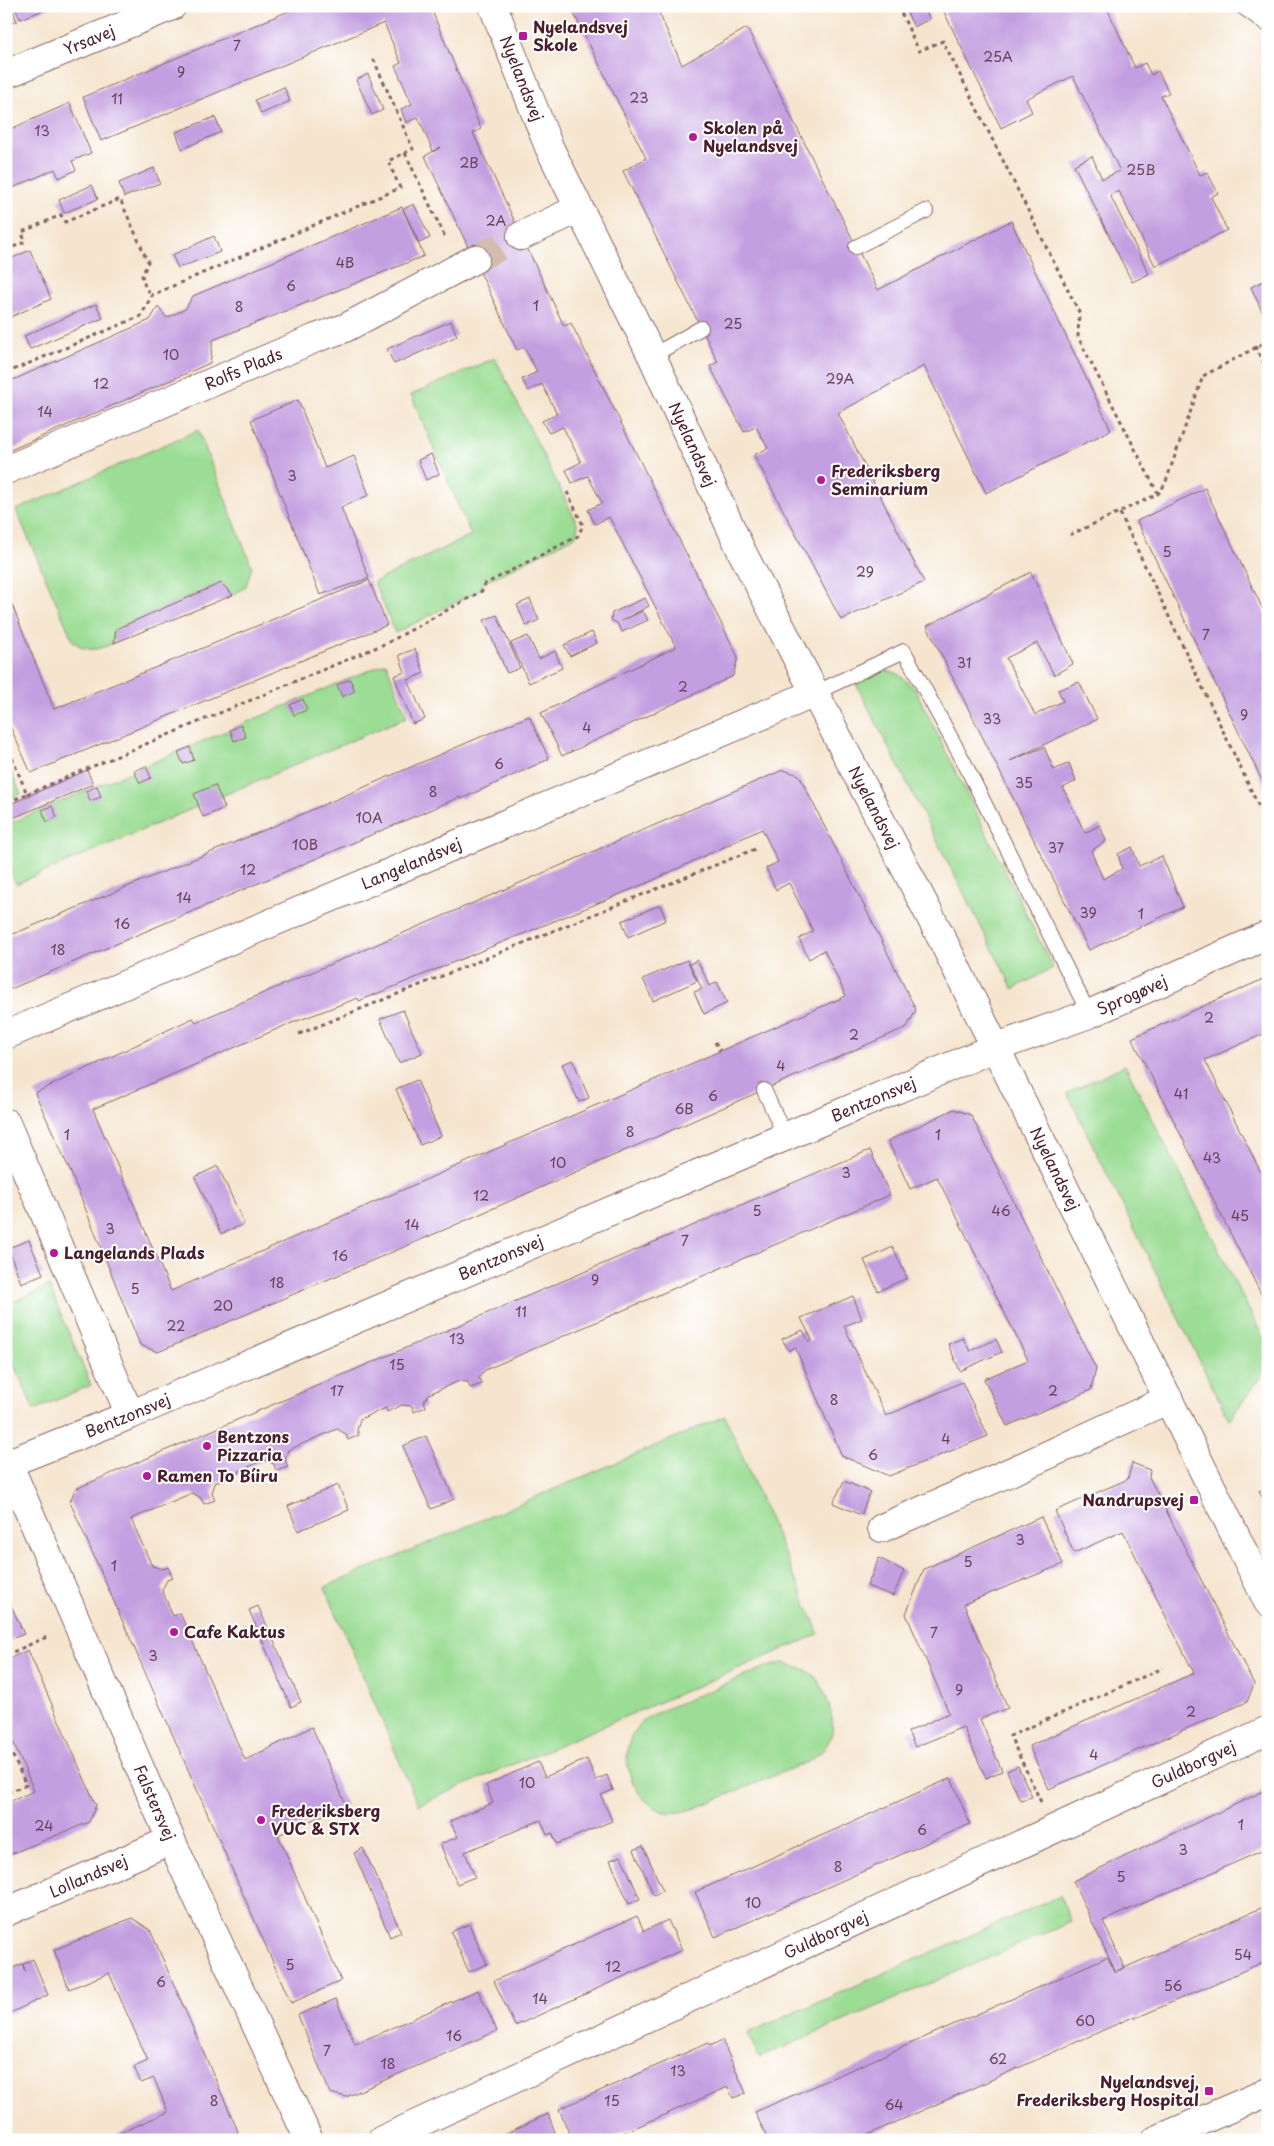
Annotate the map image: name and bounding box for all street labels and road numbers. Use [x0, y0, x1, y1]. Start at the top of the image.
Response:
street label: Yrsavej [60, 18, 118, 60]
street label: Nyelandsvej [495, 32, 551, 125]
street label: Rolfs Plads [200, 341, 286, 395]
street label: Nyelandsvej [664, 398, 723, 490]
street label: Nyelandsvej [843, 761, 906, 853]
street label: Langelandsvej [357, 831, 465, 895]
street label: Sprogøvej [1093, 968, 1171, 1020]
street label: Bentzonsvej [827, 1070, 919, 1127]
street label: Nyelandsvej [1025, 1122, 1087, 1214]
street label: Bentzonsvej [454, 1228, 546, 1285]
street label: Bentzonsvej [81, 1386, 174, 1443]
street label: Guldborgvej [1147, 1734, 1239, 1794]
street label: Falstersvej [129, 1760, 183, 1844]
street label: Lollandsvej [45, 1847, 131, 1903]
street label: Guldborgvej [779, 1904, 872, 1964]

